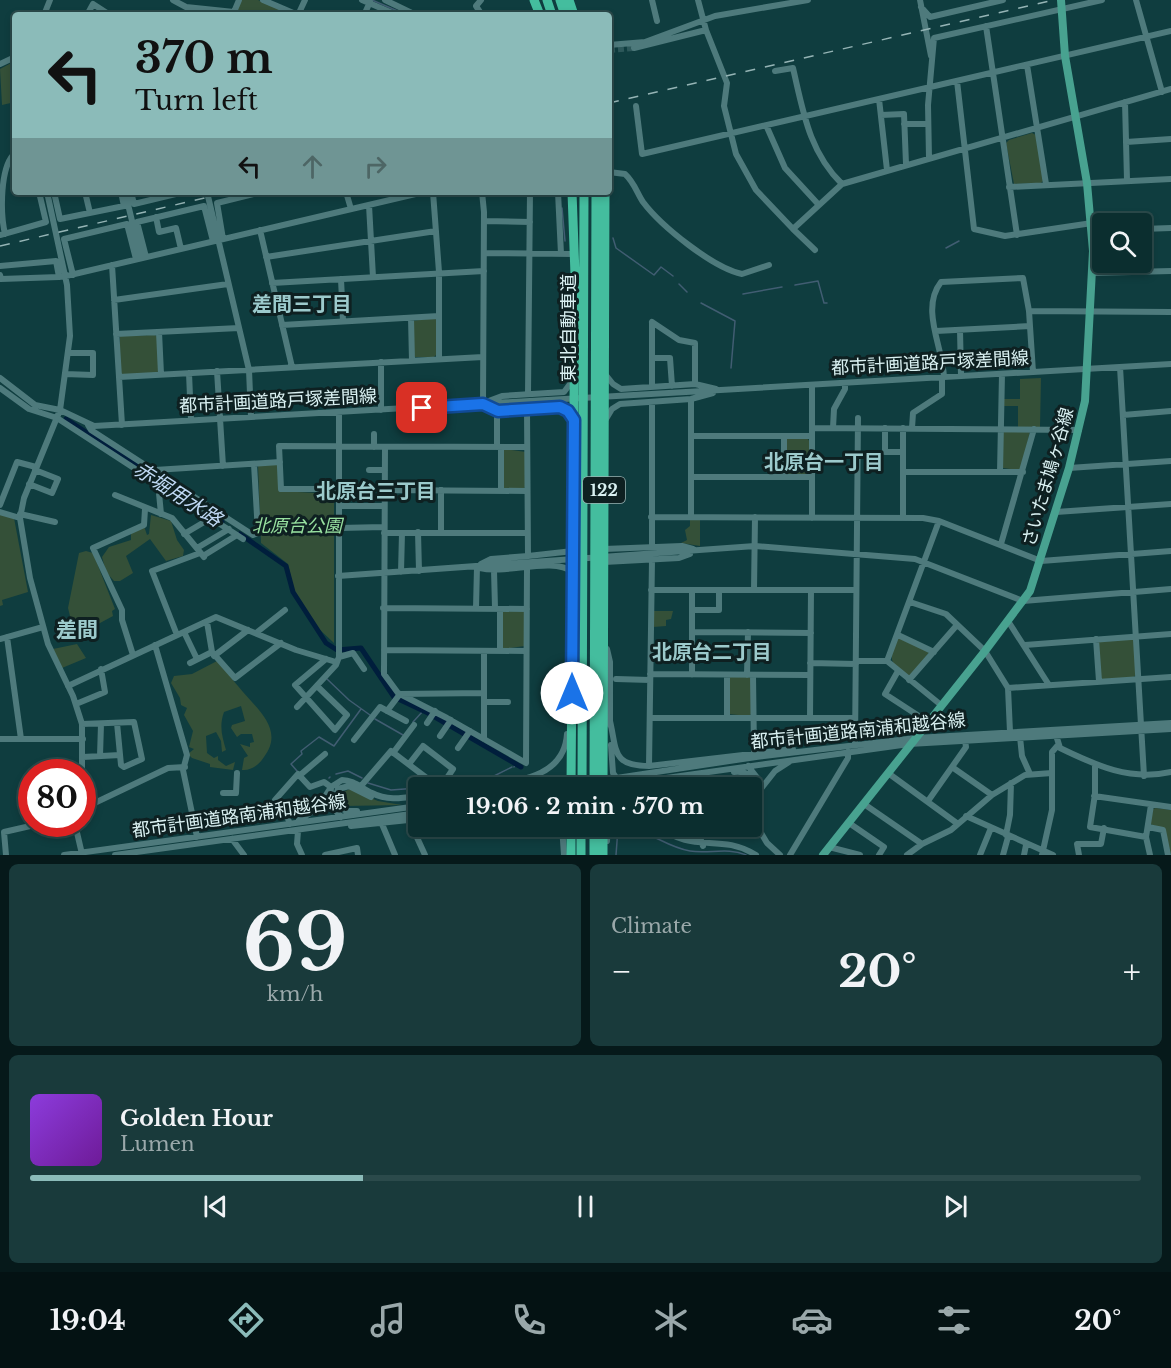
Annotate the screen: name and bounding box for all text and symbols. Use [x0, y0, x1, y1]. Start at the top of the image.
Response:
text: 370 m [135, 32, 273, 84]
icon: left [36, 36, 114, 114]
text: Turn left [135, 84, 258, 117]
icon: left [233, 150, 266, 183]
icon: ahead [296, 150, 329, 183]
icon: right [359, 150, 392, 183]
map controls [1092, 213, 1152, 273]
button: search [1092, 213, 1152, 273]
street label: 東北自動車道 [558, 274, 580, 382]
district label: 差間三丁目 [252, 292, 352, 316]
street label: 都市計画道路戸塚差間線 [831, 347, 1029, 379]
pin [396, 382, 447, 433]
street label: 都市計画道路戸塚差間線 [179, 385, 377, 417]
icon: arrive [405, 391, 438, 424]
street label: さいたま鳩ヶ谷線 [1018, 405, 1078, 549]
district label: 北原台一丁目 [764, 450, 884, 474]
water label: 赤堀用水路 [130, 457, 228, 532]
road number: 122 [583, 477, 625, 503]
district label: 北原台三丁目 [316, 479, 436, 503]
park label: 北原台公園 [252, 515, 345, 537]
district label: 差間 [56, 617, 98, 643]
district label: 北原台二丁目 [652, 640, 772, 664]
position arrow [540, 661, 604, 725]
street label: 都市計画道路南浦和越谷線 [749, 709, 967, 753]
speed limit sign: 80 [18, 759, 96, 837]
street label: 都市計画道路南浦和越谷線 [131, 790, 347, 842]
text: 19:06 · 2 min · 570 m [466, 793, 704, 820]
text: 69 [242, 894, 348, 991]
text: Climate [611, 914, 692, 938]
text: 20° [838, 943, 917, 999]
text: − [611, 951, 632, 992]
text: + [1123, 951, 1141, 992]
text: km/h [267, 982, 323, 1006]
text: Golden Hour [120, 1105, 273, 1132]
text: Lumen [120, 1132, 195, 1156]
icon: previous [199, 1190, 232, 1223]
icon: pause [569, 1190, 602, 1223]
icon: next [939, 1190, 972, 1223]
icon: directions [225, 1299, 267, 1341]
icon: music [367, 1299, 409, 1341]
icon: phone [508, 1299, 550, 1341]
icon: climate [650, 1299, 692, 1341]
icon: car [791, 1299, 833, 1341]
icon: filters [933, 1299, 975, 1341]
text: 19:04 [50, 1304, 126, 1337]
text: 20° [1074, 1304, 1121, 1337]

